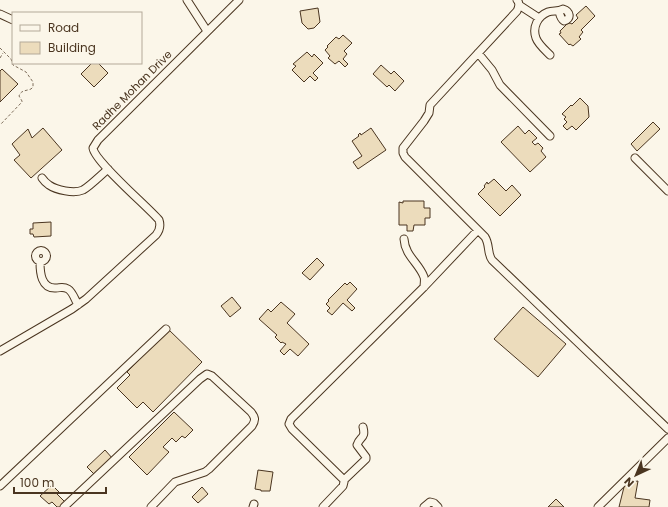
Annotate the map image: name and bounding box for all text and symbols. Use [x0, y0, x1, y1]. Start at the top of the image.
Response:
legend [12, 12, 142, 64]
text: Road [48, 19, 79, 36]
text: Building [48, 39, 96, 56]
street label: Radhe Mohan Drive [89, 46, 176, 133]
north arrow [616, 455, 656, 495]
scale bar [14, 469, 106, 495]
text: 100 m [20, 474, 54, 491]
text: N [621, 474, 638, 491]

